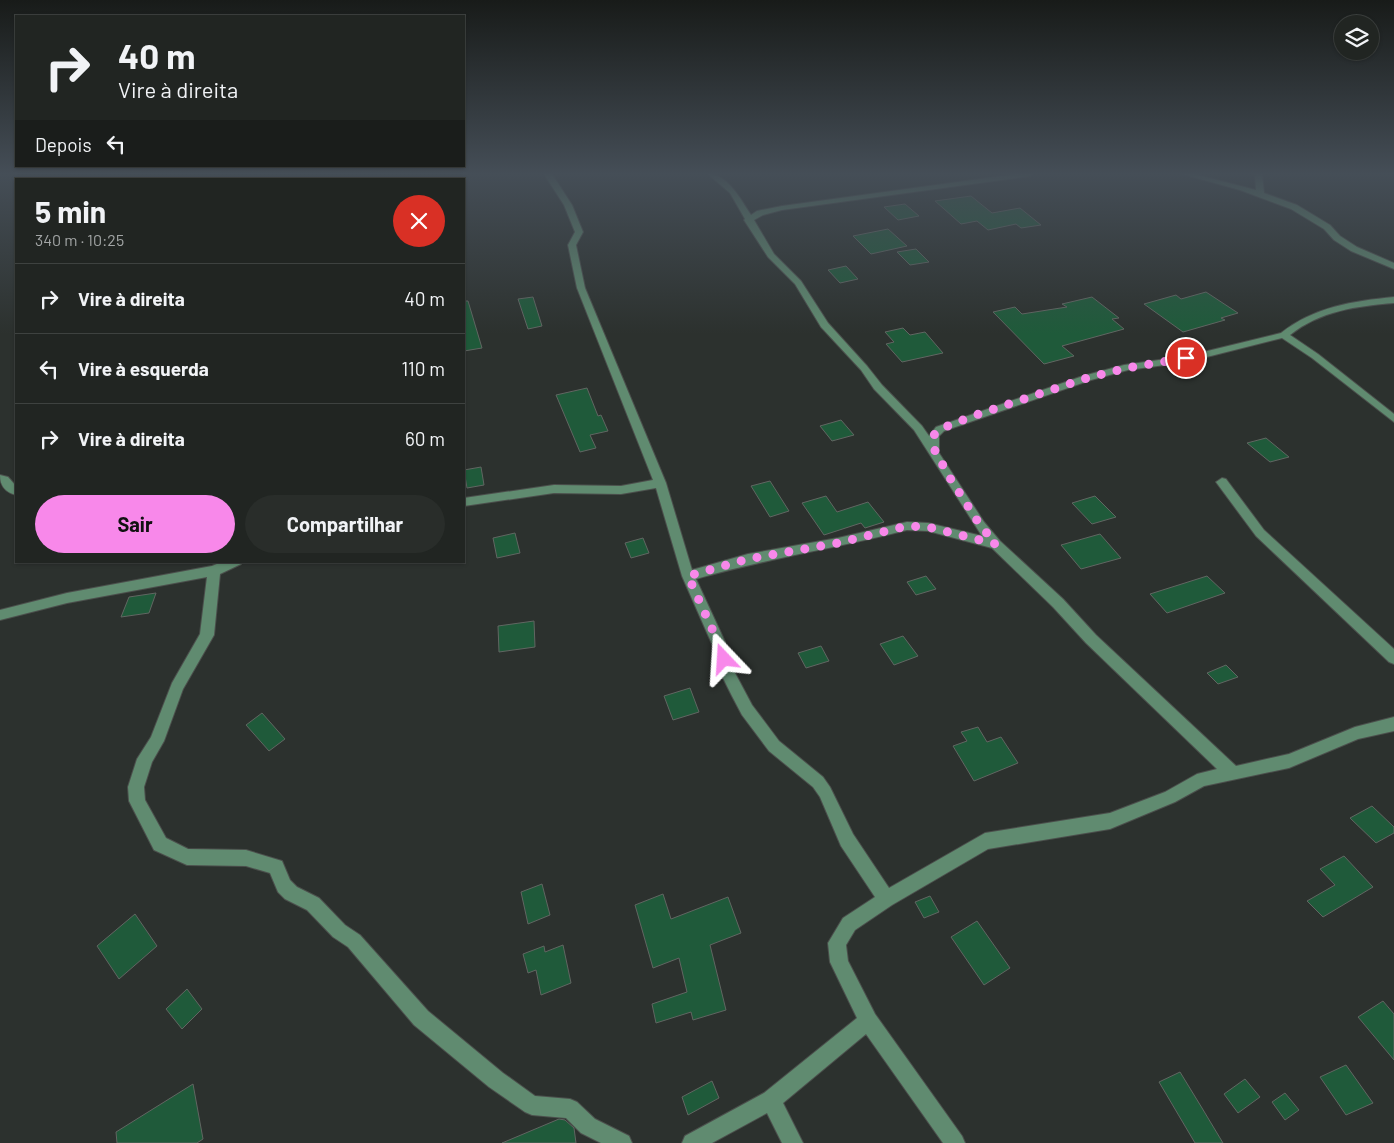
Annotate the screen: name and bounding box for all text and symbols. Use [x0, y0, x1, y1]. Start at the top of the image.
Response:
map controls [1334, 15, 1379, 60]
button: layers [1334, 15, 1379, 60]
text: 40 m [118, 34, 195, 76]
icon: right [35, 35, 100, 100]
text: Vire à direita [118, 76, 238, 102]
icon: left [102, 130, 130, 158]
text: Depois [35, 133, 92, 156]
text: 5 min [35, 193, 106, 229]
button: close [393, 195, 445, 247]
text: 340 m · 10:25 [35, 230, 124, 249]
icon: right [35, 285, 63, 313]
text: Vire à direita [78, 287, 185, 310]
text: 40 m [404, 287, 445, 310]
pin [1165, 337, 1207, 379]
icon: arrive [1172, 344, 1200, 372]
icon: left [35, 355, 63, 383]
text: Vire à esquerda [78, 357, 209, 380]
text: 110 m [401, 357, 445, 380]
icon: right [35, 425, 63, 453]
text: Vire à direita [78, 427, 185, 450]
text: 60 m [405, 427, 445, 450]
button: Sair [35, 495, 235, 553]
button: Compartilhar [245, 495, 445, 553]
position arrow [697, 632, 749, 684]

